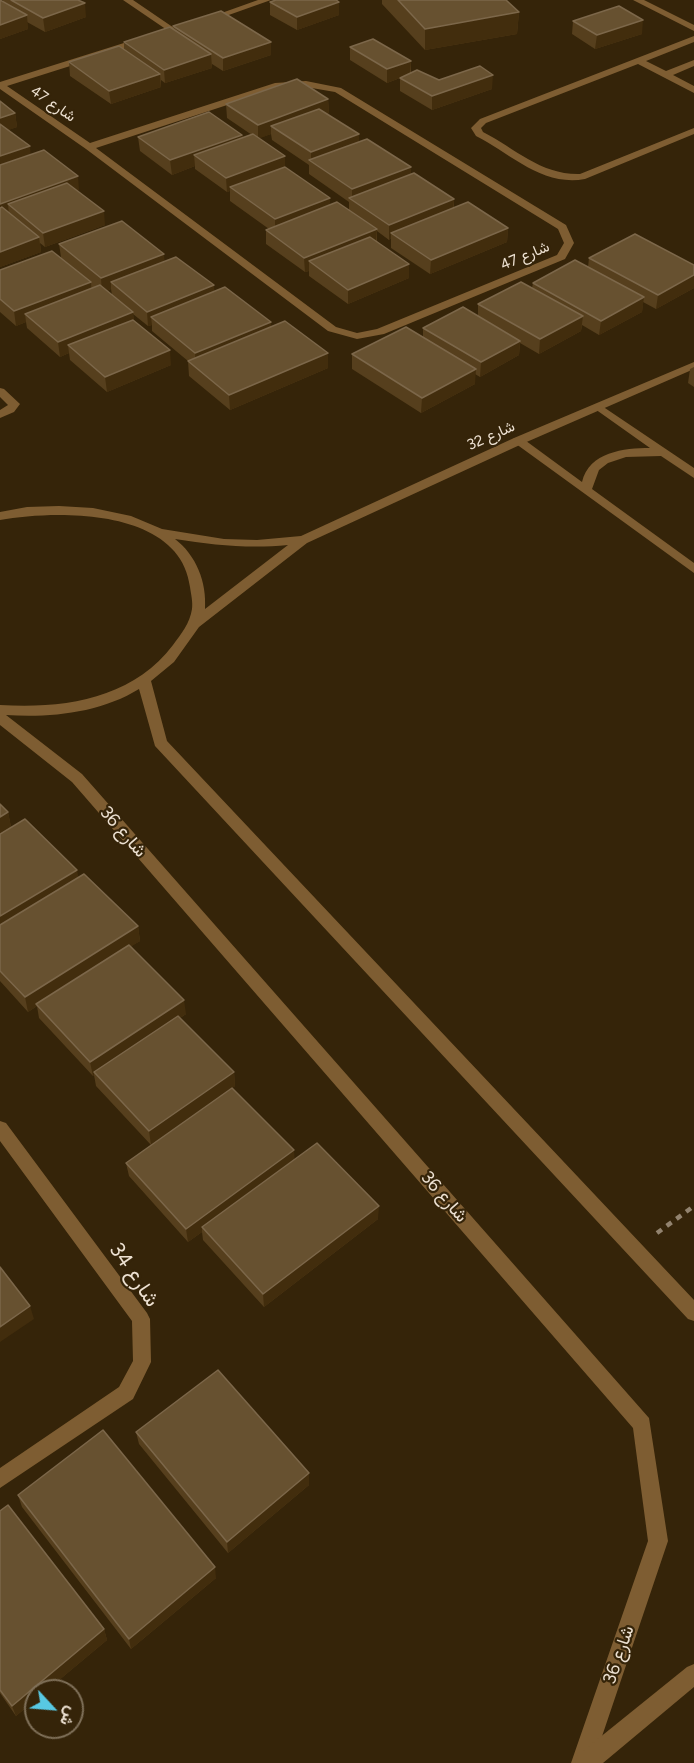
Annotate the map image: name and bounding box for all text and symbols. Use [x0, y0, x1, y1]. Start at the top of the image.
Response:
street label: شارع 47 [27, 82, 79, 126]
street label: شارع 47 [498, 238, 552, 274]
street label: شارع 32 [464, 418, 518, 454]
street label: شارع 36 [95, 802, 151, 862]
street label: شارع 36 [416, 1167, 472, 1227]
street label: شارع 34 [103, 1238, 165, 1312]
street label: شارع 36 [599, 1623, 639, 1687]
north arrow [24, 1679, 84, 1739]
text: ش [56, 1703, 82, 1729]

